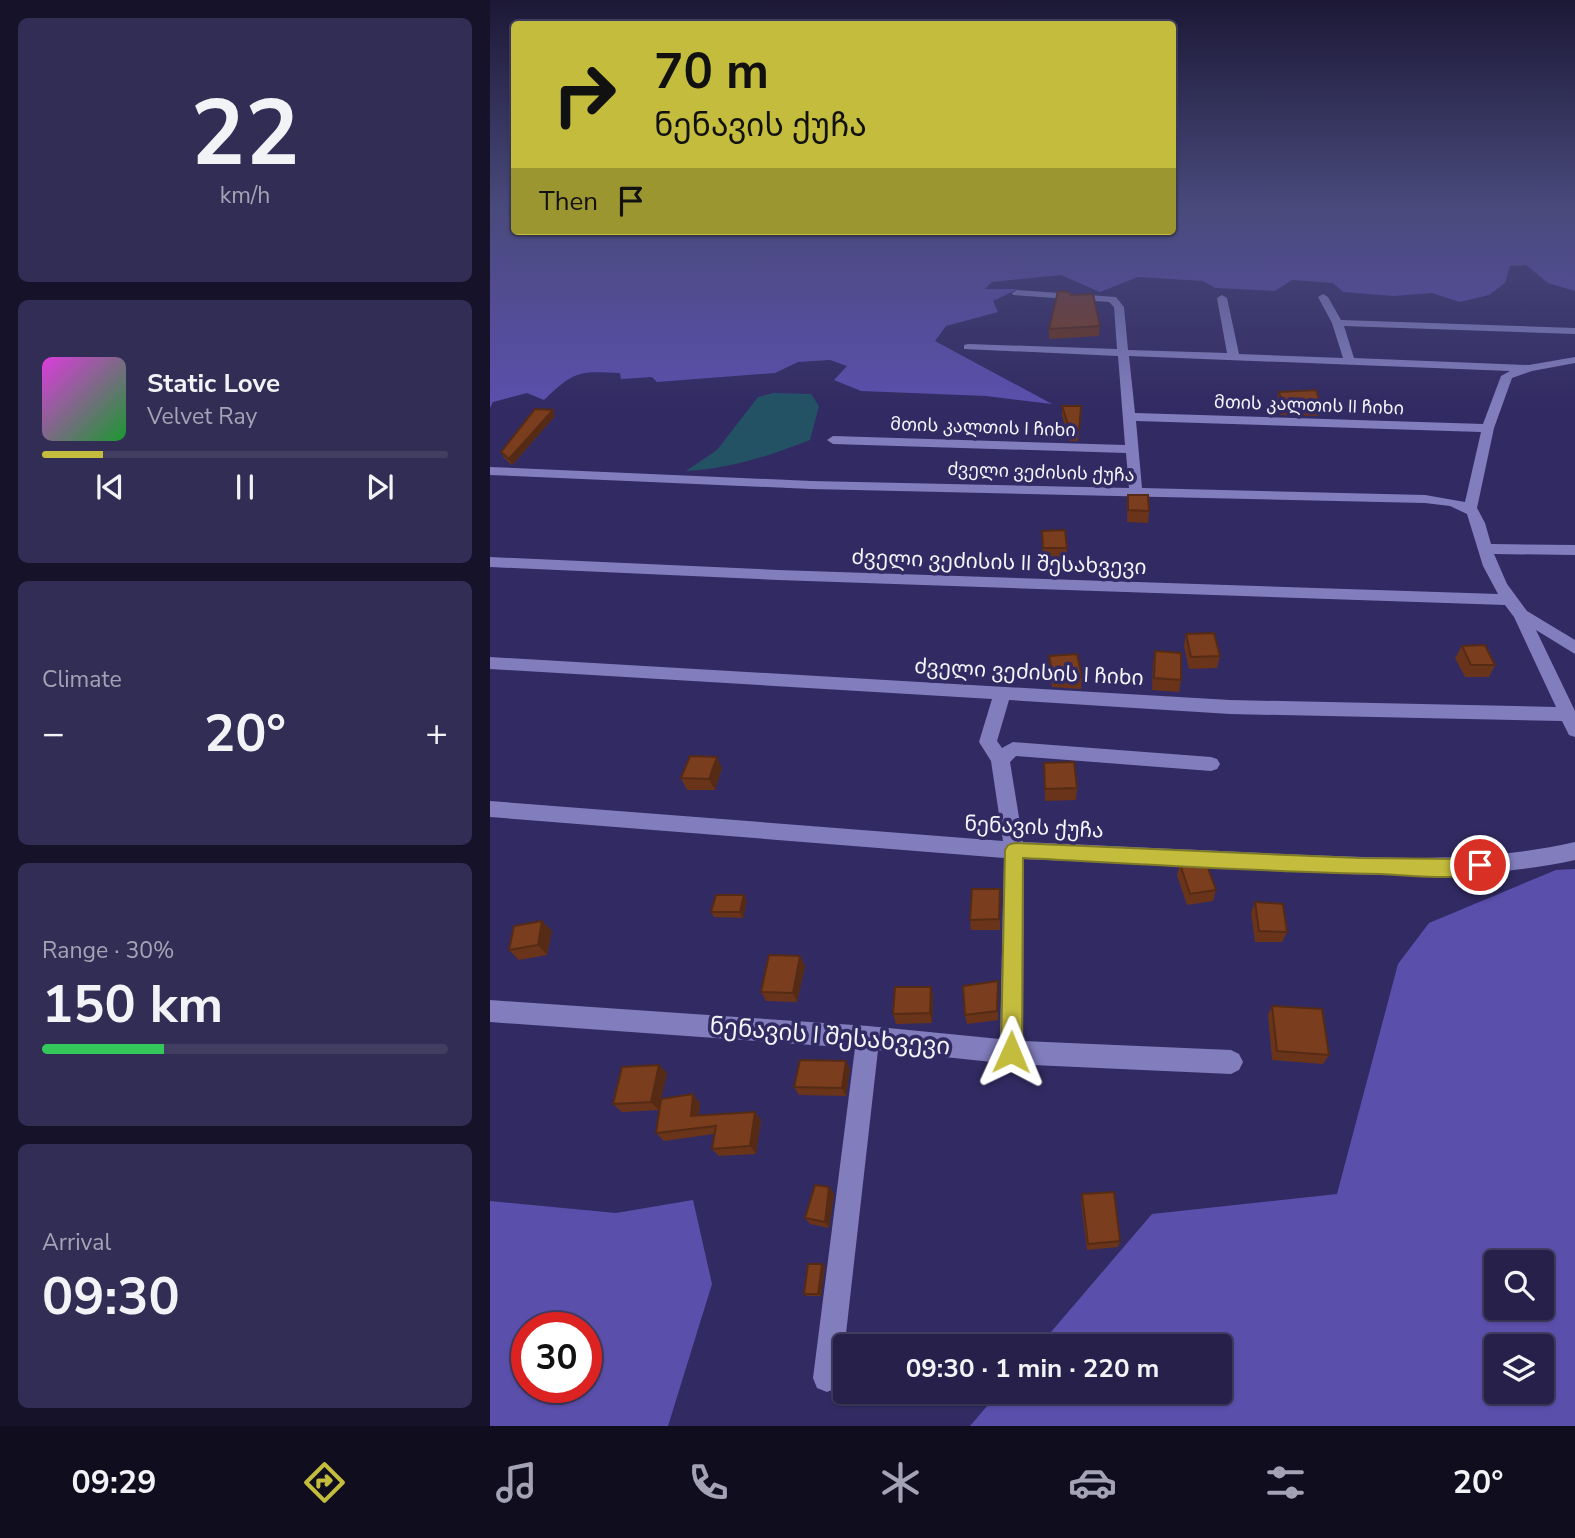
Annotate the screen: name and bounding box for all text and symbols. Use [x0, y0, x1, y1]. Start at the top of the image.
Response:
text: 70 m [654, 38, 769, 105]
icon: right [539, 49, 630, 140]
text: 22 [190, 72, 300, 196]
text: ნენავის ქუჩა [654, 104, 867, 147]
text: km/h [220, 180, 270, 211]
icon: arrive [612, 182, 650, 220]
text: Then [539, 184, 598, 219]
text: Static Love [147, 366, 280, 401]
street label: მთის კალთის II ჩიხი [1214, 390, 1404, 420]
text: Velvet Ray [147, 401, 257, 432]
street label: მთის კალთის I ჩიხი [890, 412, 1076, 442]
street label: ძველი ვეძისის ქუჩა [947, 457, 1135, 487]
icon: previous [91, 468, 129, 506]
icon: pause [226, 468, 264, 506]
icon: next [361, 468, 399, 506]
street label: ძველი ვეძისის II შესახვევი [851, 543, 1147, 581]
street label: ძველი ვეძისის I ჩიხი [914, 652, 1144, 692]
text: Climate [42, 664, 122, 695]
text: 20° [204, 698, 286, 769]
text: − [42, 708, 65, 759]
text: + [425, 708, 448, 759]
street label: ნენავის ქუჩა [964, 809, 1104, 845]
pin [1450, 835, 1510, 895]
icon: arrive [1461, 846, 1499, 884]
text: Range · 30% [42, 935, 174, 966]
text: 150 km [42, 969, 223, 1040]
street label: ნენავის I შესახვევი [708, 1010, 952, 1062]
position arrow [974, 1015, 1048, 1089]
text: Arrival [42, 1227, 111, 1258]
map controls [1484, 1250, 1554, 1404]
button: search [1484, 1250, 1554, 1320]
text: 09:30 [42, 1261, 180, 1332]
speed limit sign: 30 [511, 1312, 602, 1403]
button: layers [1484, 1334, 1554, 1404]
text: 09:30 · 1 min · 220 m [906, 1351, 1159, 1386]
icon: directions [300, 1458, 349, 1507]
icon: music [492, 1458, 541, 1507]
icon: phone [684, 1458, 733, 1507]
icon: climate [876, 1458, 925, 1507]
icon: car [1068, 1458, 1117, 1507]
icon: filters [1261, 1458, 1310, 1507]
text: 09:29 [72, 1461, 156, 1504]
text: 20° [1453, 1461, 1503, 1504]

